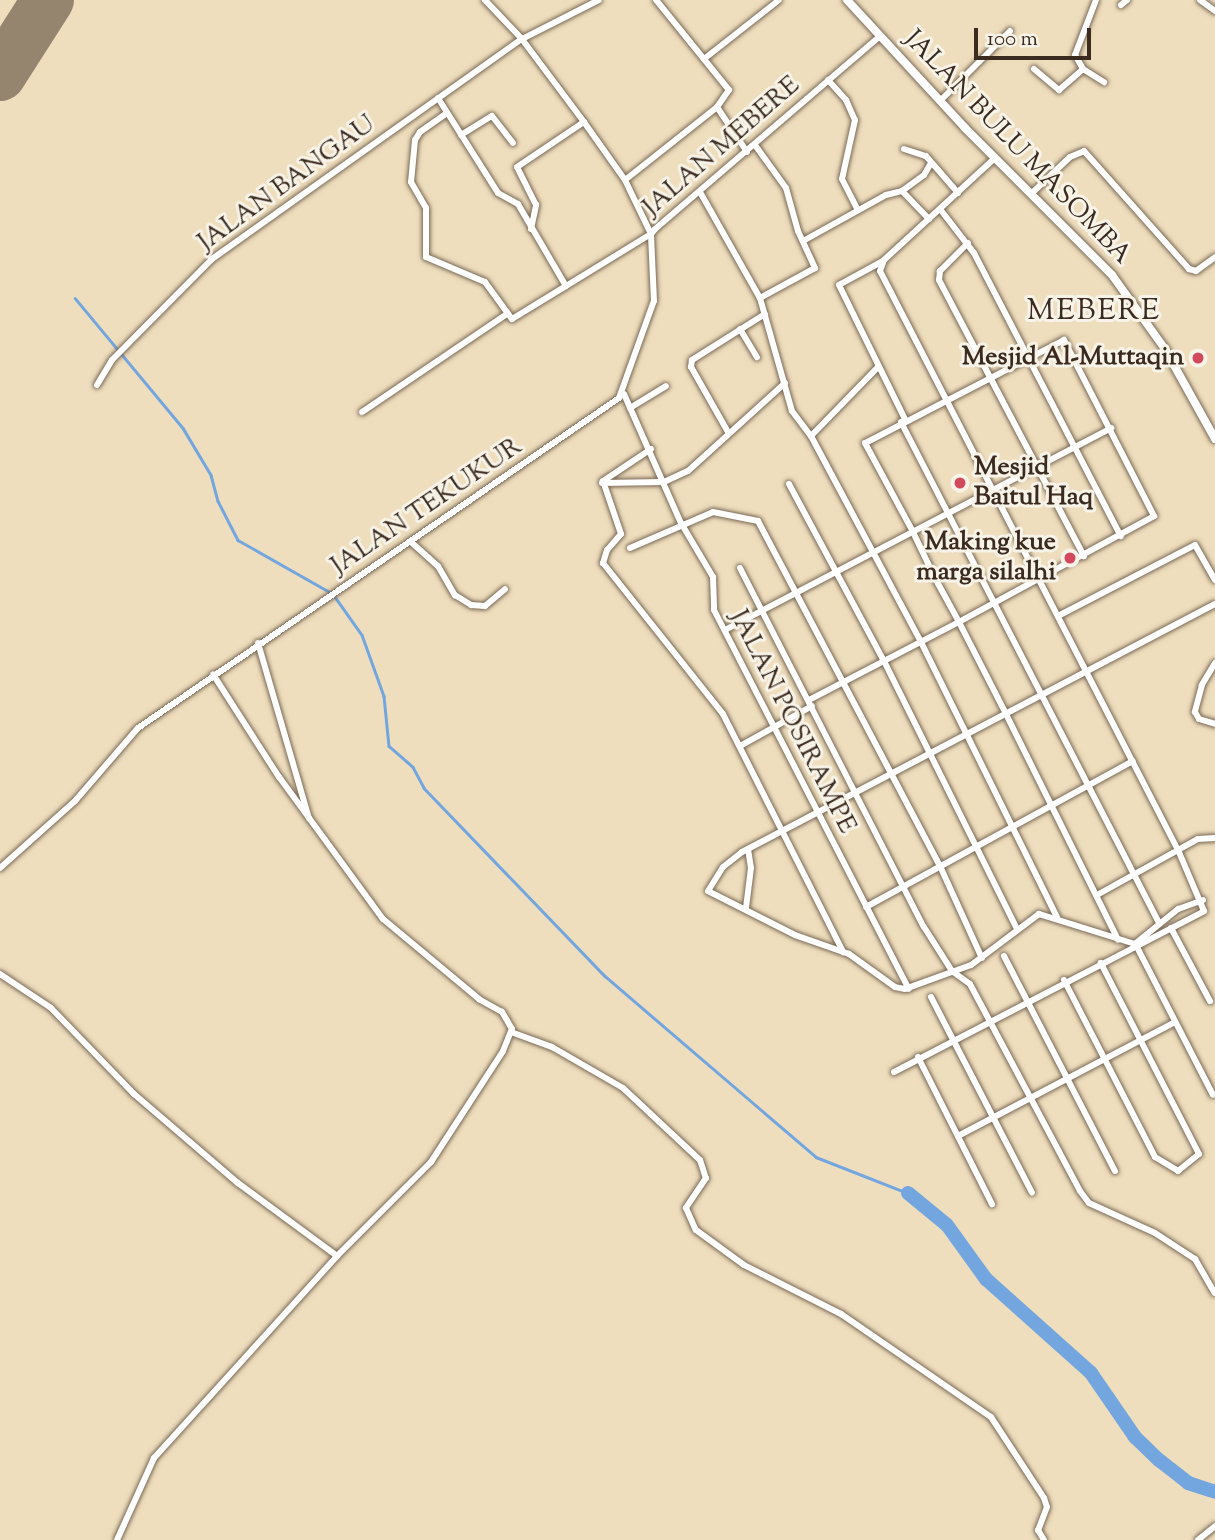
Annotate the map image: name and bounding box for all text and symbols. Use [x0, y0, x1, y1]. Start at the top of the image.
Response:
scale bar [977, 14, 1094, 58]
street label: JALAN BULU MASOMBA [897, 24, 1137, 272]
text: 100 m [987, 25, 1038, 55]
street label: JALAN MEBERE [637, 70, 807, 224]
street label: JALAN BANGAU [192, 109, 382, 259]
district label: MEBERE [1028, 294, 1160, 330]
place label: Mesjid Al-Muttaqin [962, 342, 1184, 374]
marker: Mesjid Al-Muttaqin [1190, 350, 1206, 366]
street label: JALAN TEKUKUR [326, 432, 528, 582]
place label: Mesjid Baitul Haq [974, 452, 1093, 514]
marker: Mesjid Baitul Haq [952, 475, 968, 491]
place label: Making kue marga silalhi [916, 527, 1056, 588]
marker: Making kue marga silalhi [1062, 550, 1078, 566]
street label: JALAN POSIRAMPE [722, 605, 862, 839]

